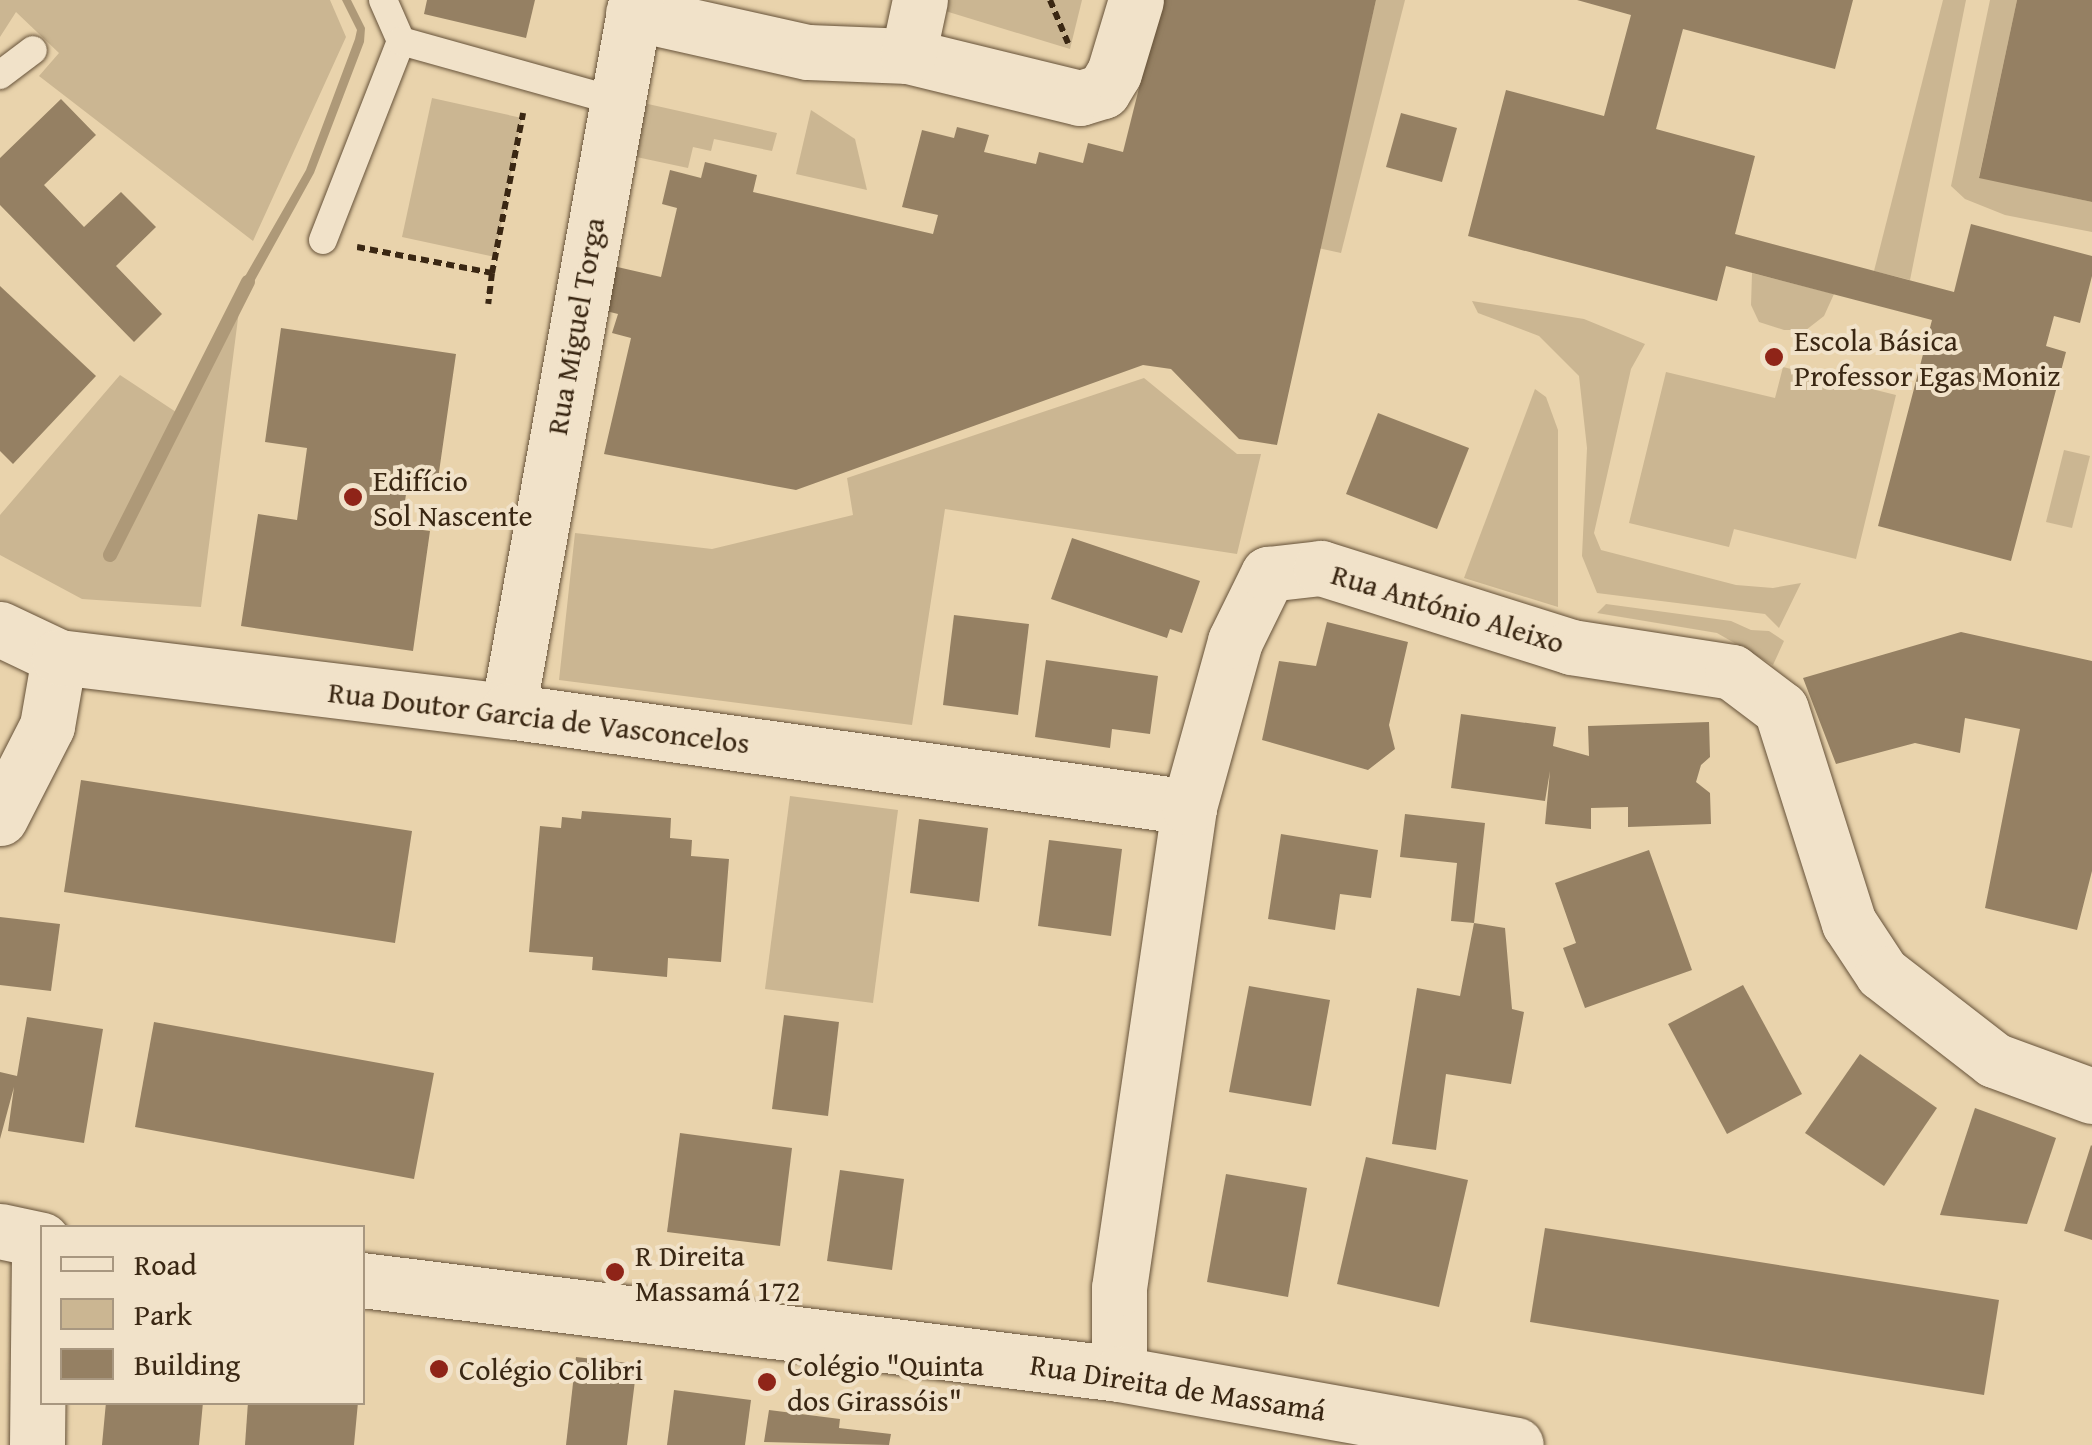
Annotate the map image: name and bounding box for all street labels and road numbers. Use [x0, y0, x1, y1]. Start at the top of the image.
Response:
street label: Rua Miguel Torga [538, 215, 612, 437]
street label: Rua António Aleixo [1327, 555, 1569, 661]
street label: Rua Doutor Garcia de Vasconcelos [326, 673, 752, 761]
street label: Rua Direita de Massamá [1028, 1346, 1328, 1428]

